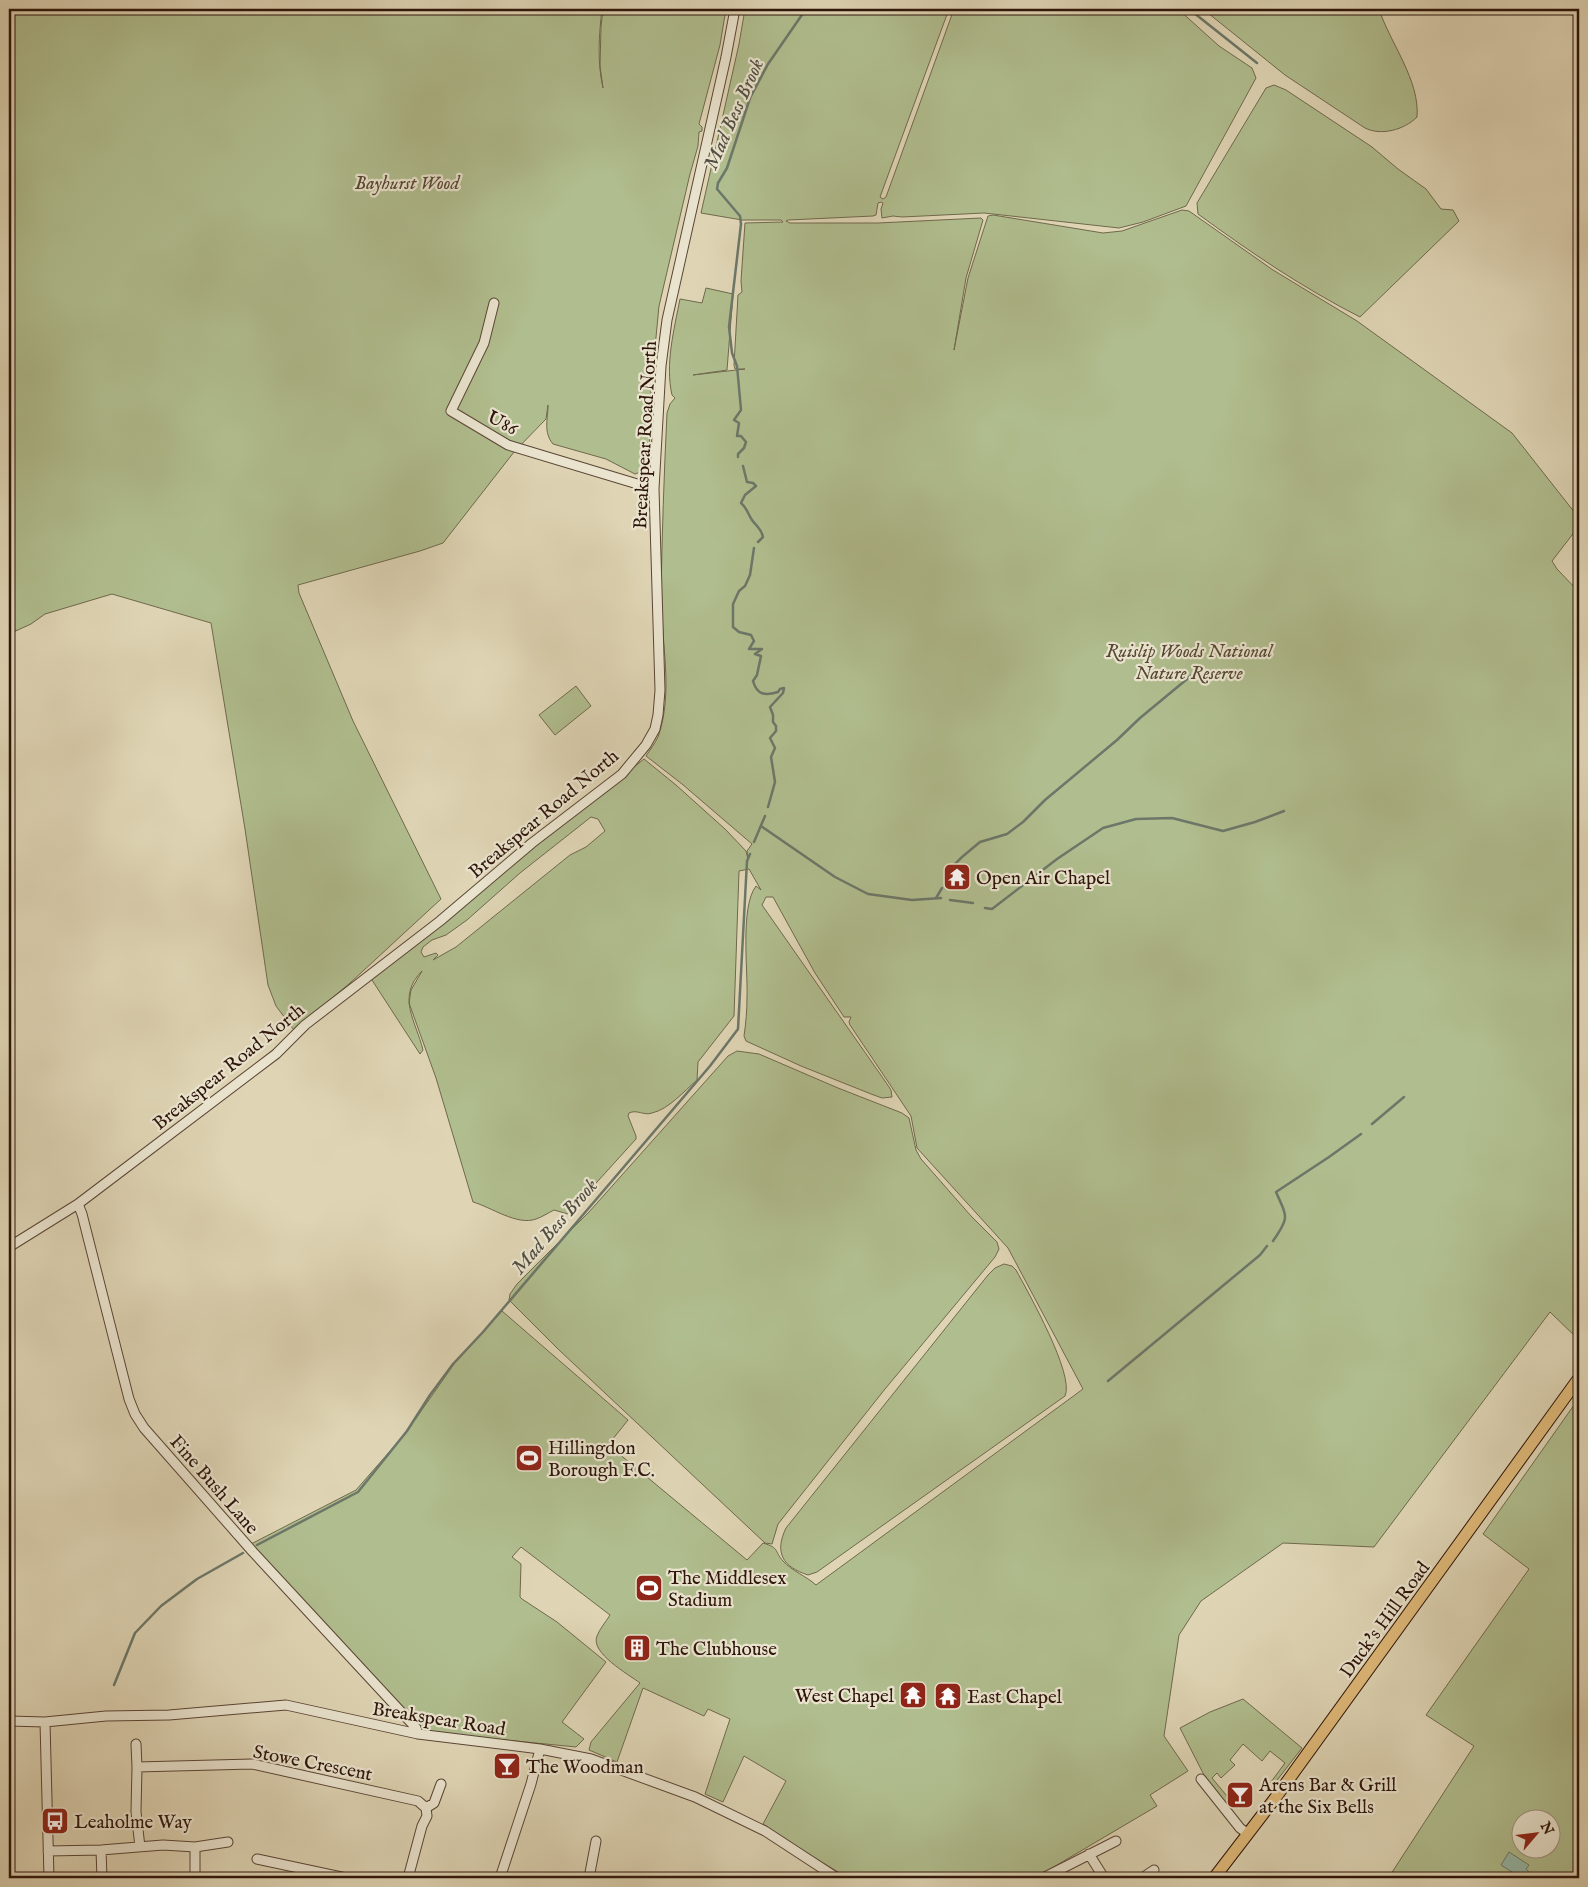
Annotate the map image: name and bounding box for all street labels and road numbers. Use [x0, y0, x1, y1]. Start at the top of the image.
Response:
street label: Breakspear Road North [629, 340, 663, 530]
street label: U86 [482, 406, 522, 442]
street label: Breakspear Road North [464, 745, 624, 884]
street label: Breakspear Road North [148, 999, 310, 1136]
street label: Fine Bush Lane [164, 1431, 263, 1540]
street label: Duck's Hill Road [1335, 1556, 1436, 1683]
street label: Breakspear Road [370, 1698, 508, 1742]
street label: Stowe Crescent [251, 1741, 375, 1787]

